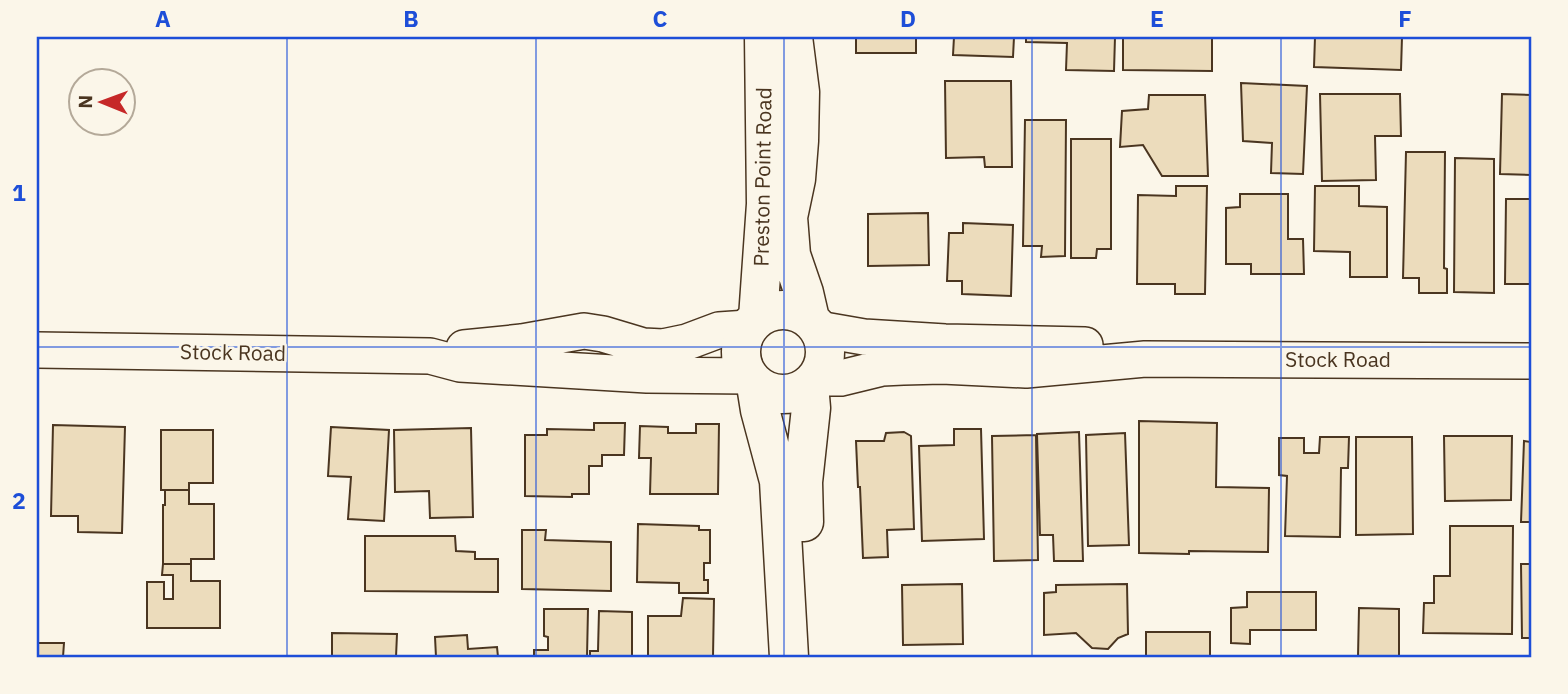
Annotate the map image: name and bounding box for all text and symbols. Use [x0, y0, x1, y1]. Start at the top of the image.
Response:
text: A [155, 3, 171, 33]
text: B [403, 3, 419, 33]
text: C [653, 3, 668, 33]
text: D [900, 3, 916, 33]
text: E [1150, 3, 1164, 33]
text: F [1398, 3, 1412, 33]
north arrow [66, 66, 136, 136]
street label: Preston Point Road [746, 87, 778, 267]
text: N [73, 95, 97, 109]
text: 1 [12, 177, 26, 207]
street label: Stock Road [180, 337, 286, 367]
street label: Stock Road [1285, 345, 1391, 373]
text: 2 [12, 485, 26, 515]

